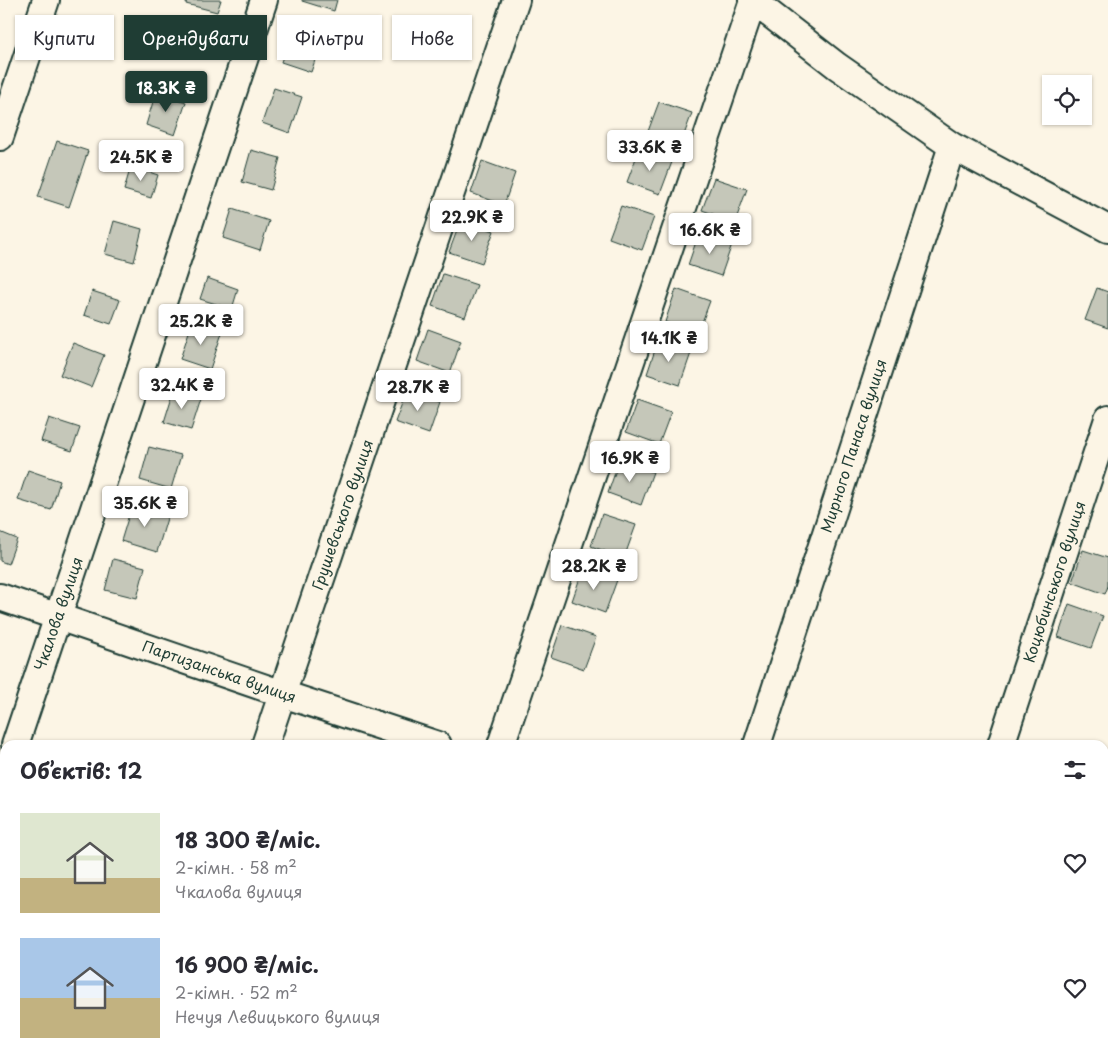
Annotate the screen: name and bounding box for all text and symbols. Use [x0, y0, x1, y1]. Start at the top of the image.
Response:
chip: Купити [15, 15, 114, 60]
chip: Орендувати [124, 15, 267, 60]
chip: Фільтри [277, 15, 382, 60]
chip: Нове [392, 15, 472, 60]
pin: 18.3K ₴ [120, 70, 212, 113]
text: 18.3K ₴ [136, 75, 196, 99]
map controls [1042, 75, 1092, 125]
button: locate [1042, 75, 1092, 125]
pin: 33.6K ₴ [604, 130, 696, 172]
text: 33.6K ₴ [618, 134, 682, 158]
pin: 24.5K ₴ [95, 140, 187, 182]
text: 24.5K ₴ [110, 144, 172, 168]
pin: 22.9K ₴ [426, 200, 518, 242]
text: 22.9K ₴ [441, 204, 503, 228]
pin: 16.6K ₴ [664, 212, 756, 255]
text: 16.6K ₴ [679, 217, 741, 241]
pin: 25.2K ₴ [155, 304, 247, 346]
text: 25.2K ₴ [169, 308, 233, 332]
pin: 14.1K ₴ [623, 320, 715, 363]
text: 14.1K ₴ [641, 325, 697, 349]
street label: Мирного Панаса вулиця [814, 356, 892, 535]
pin: 32.4K ₴ [136, 368, 228, 410]
pin: 28.7K ₴ [372, 370, 464, 412]
text: 32.4K ₴ [150, 372, 214, 396]
text: 28.7K ₴ [387, 374, 449, 398]
street label: Грушевського вулиця [305, 436, 378, 593]
pin: 16.9K ₴ [584, 440, 676, 483]
text: 16.9K ₴ [601, 445, 659, 469]
pin: 35.6K ₴ [99, 486, 191, 528]
text: 35.6K ₴ [113, 490, 177, 514]
street label: Коцюбинського вулиця [1017, 498, 1091, 665]
pin: 28.2K ₴ [548, 548, 640, 591]
street label: Чкалова вулиця [27, 553, 88, 674]
text: 28.2K ₴ [562, 553, 626, 577]
street label: Партизанська вулиця [139, 633, 300, 708]
text: Об’єктів: 12 [20, 754, 142, 786]
icon: filters [1061, 756, 1089, 784]
text: 18 300 ₴/міс. [175, 823, 321, 855]
icon: home [60, 833, 120, 893]
icon: heart [1061, 849, 1089, 877]
text: 2-кімн. · 58 m² [175, 855, 297, 879]
text: Чкалова вулиця [175, 879, 302, 903]
text: 16 900 ₴/міс. [175, 948, 319, 980]
icon: home [60, 958, 120, 1018]
icon: heart [1061, 974, 1089, 1002]
text: 2-кімн. · 52 m² [175, 980, 298, 1004]
text: Нечуя Левицького вулиця [175, 1004, 380, 1028]

